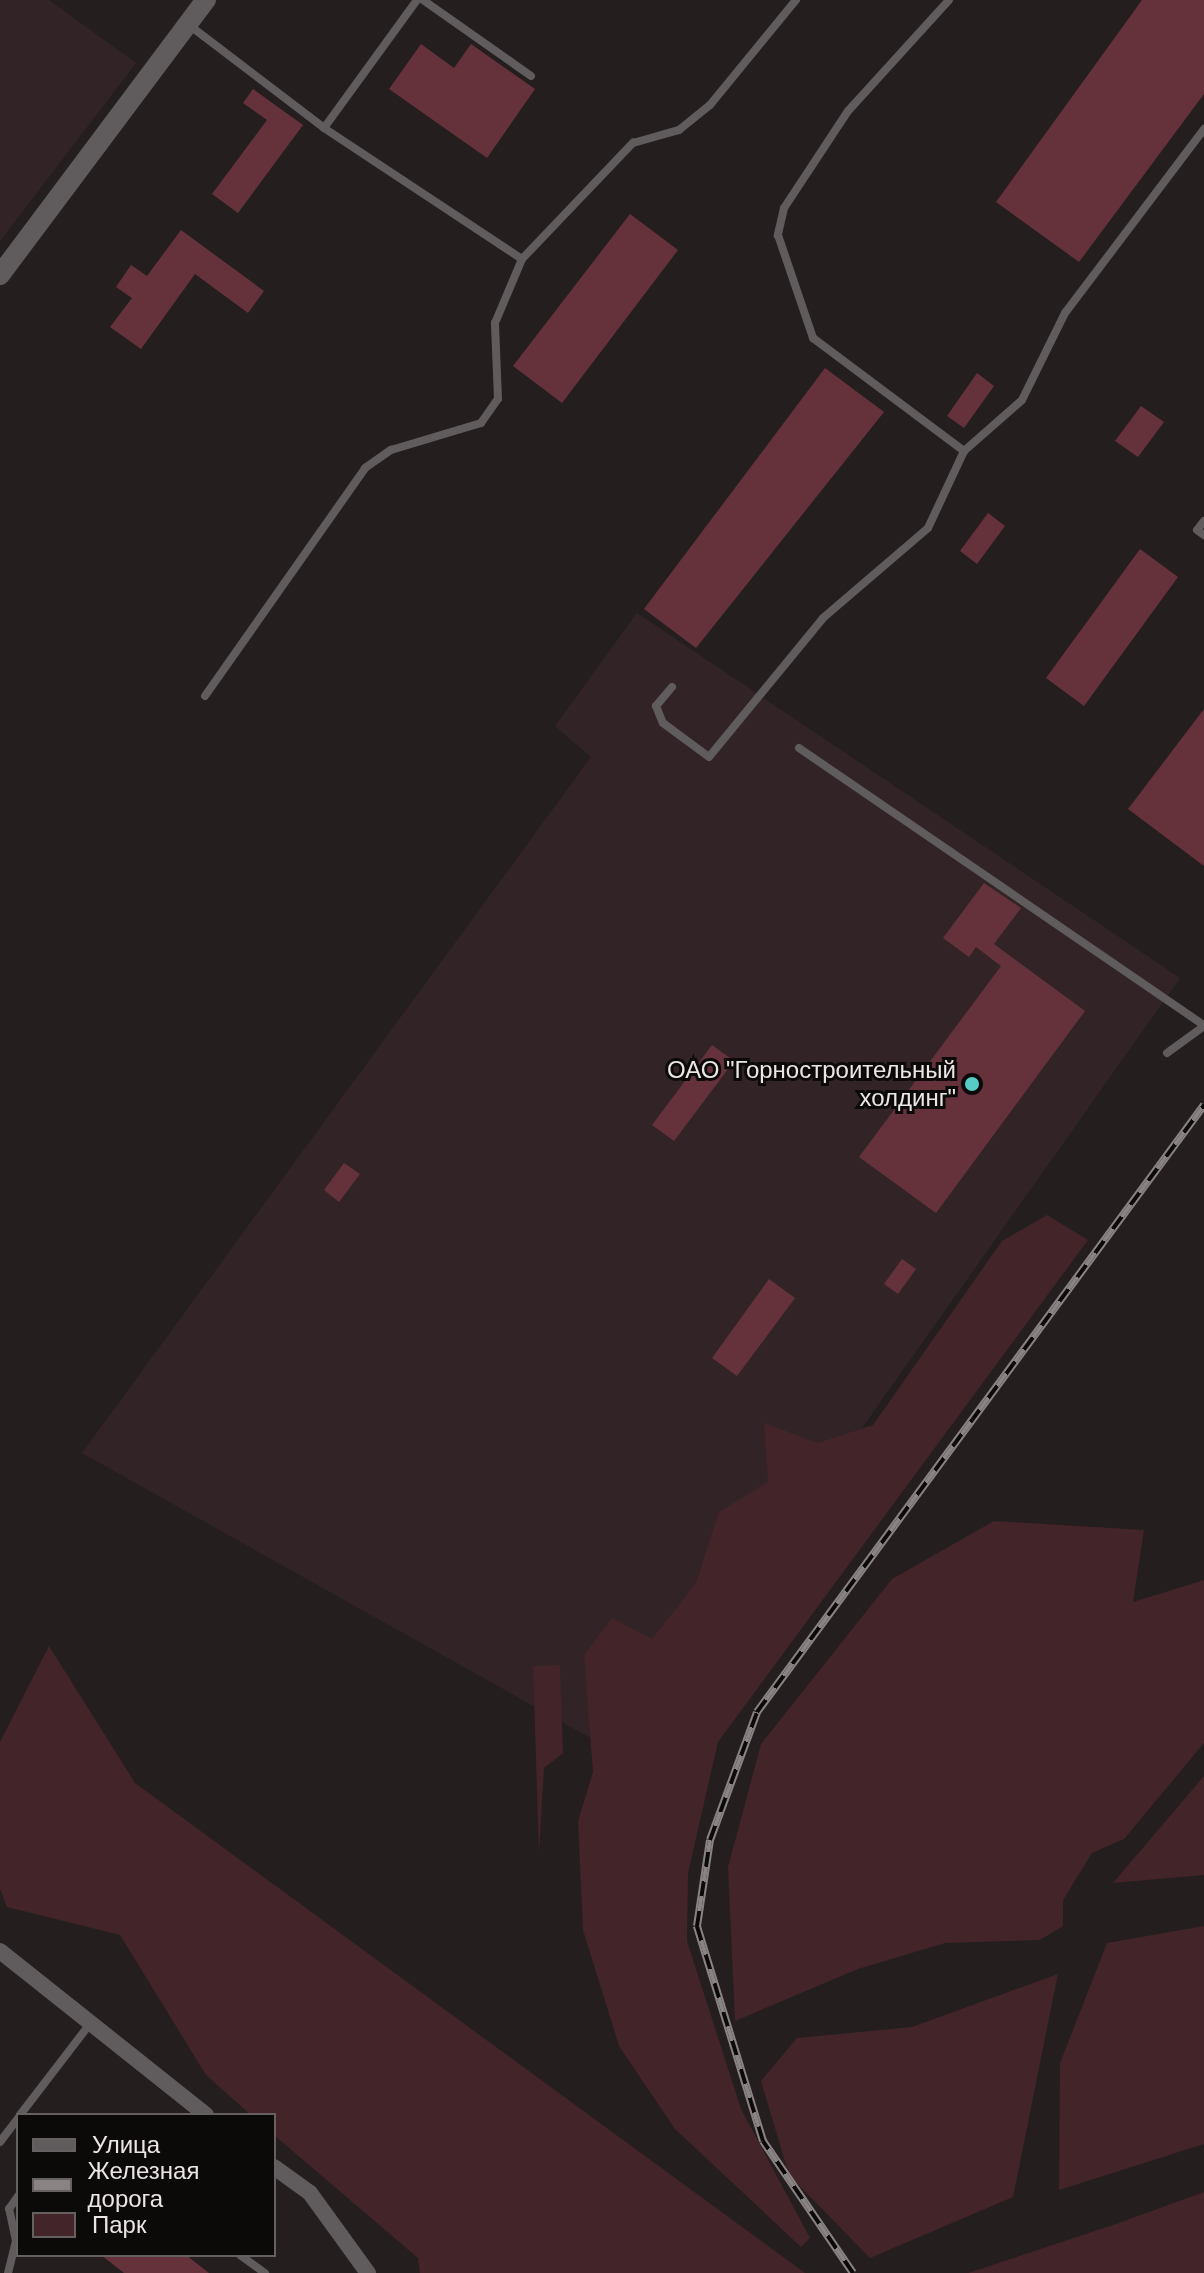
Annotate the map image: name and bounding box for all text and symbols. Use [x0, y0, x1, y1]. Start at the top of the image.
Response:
place label: ОАО "Горностроительный холдинг" [667, 1056, 956, 1112]
marker: ОАО "Горностроительный холдинг" [963, 1075, 981, 1093]
legend [16, 2113, 276, 2257]
text: Улица [92, 2131, 160, 2158]
text: Железная дорога [88, 2157, 199, 2212]
text: Парк [92, 2211, 146, 2238]

